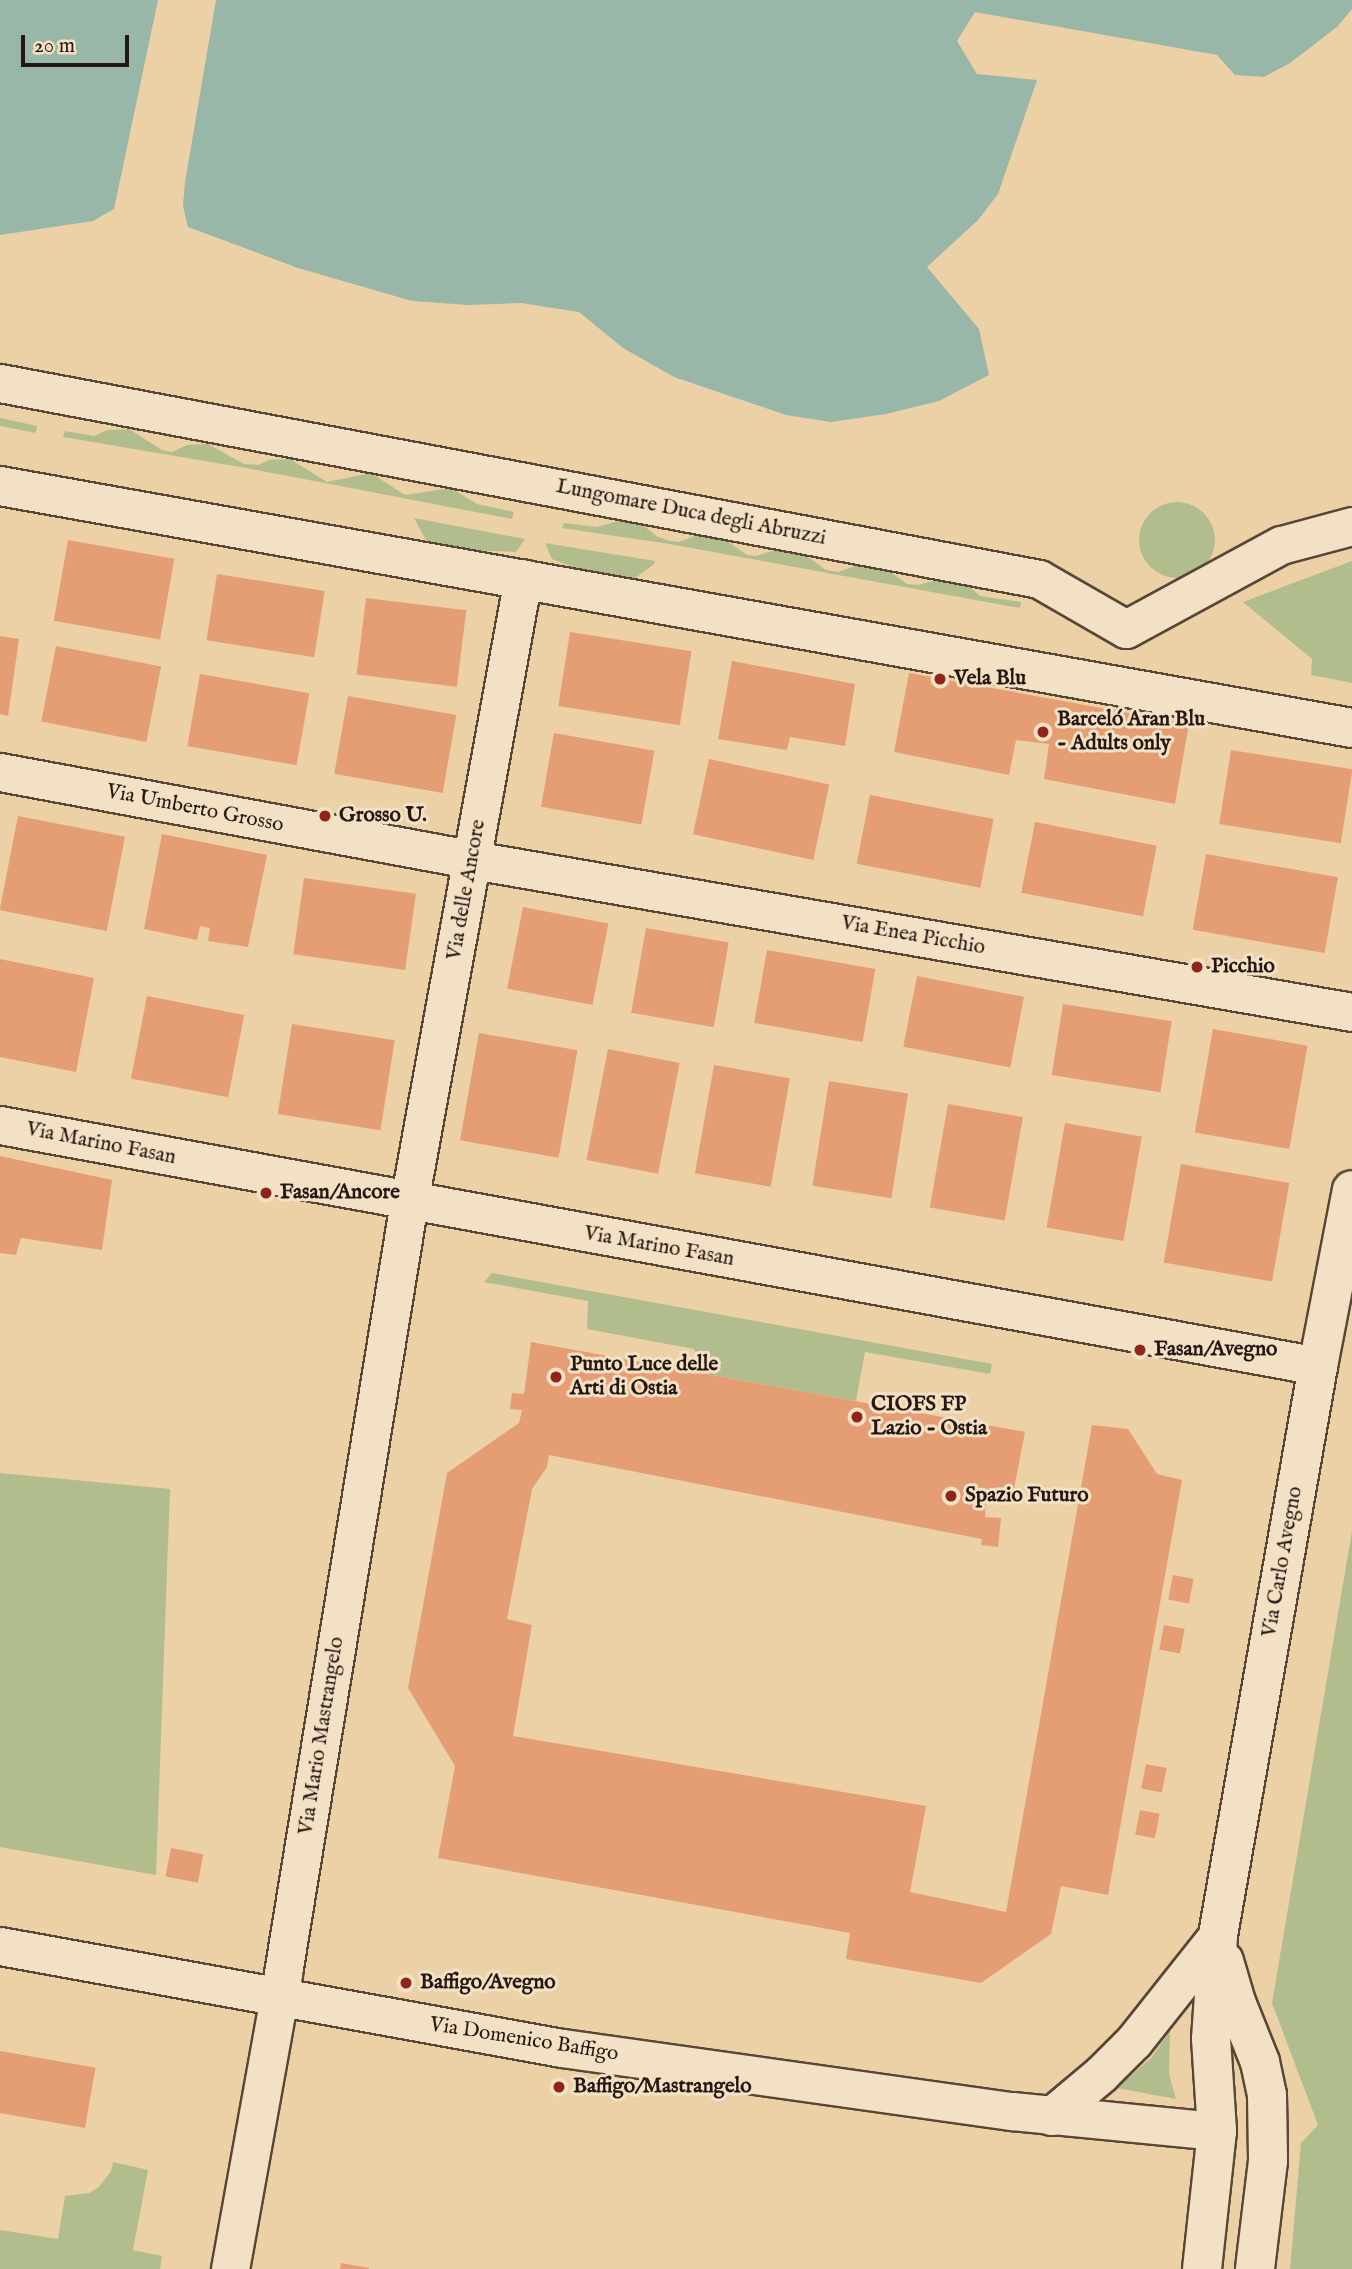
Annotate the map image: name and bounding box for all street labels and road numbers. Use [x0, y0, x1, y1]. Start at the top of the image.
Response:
street label: Lungomare Duca degli Abruzzi [554, 474, 828, 552]
street label: Via Umberto Grosso [104, 779, 286, 839]
street label: Via delle Ancore [442, 818, 492, 962]
street label: Via Enea Picchio [839, 911, 987, 961]
street label: Via Marino Fasan [24, 1117, 178, 1171]
street label: Via Marino Fasan [582, 1221, 736, 1273]
street label: Via Carlo Avegno [1257, 1485, 1309, 1639]
street label: Via Mario Mastrangelo [294, 1635, 350, 1837]
street label: Via Domenico Baffigo [428, 2013, 620, 2067]

